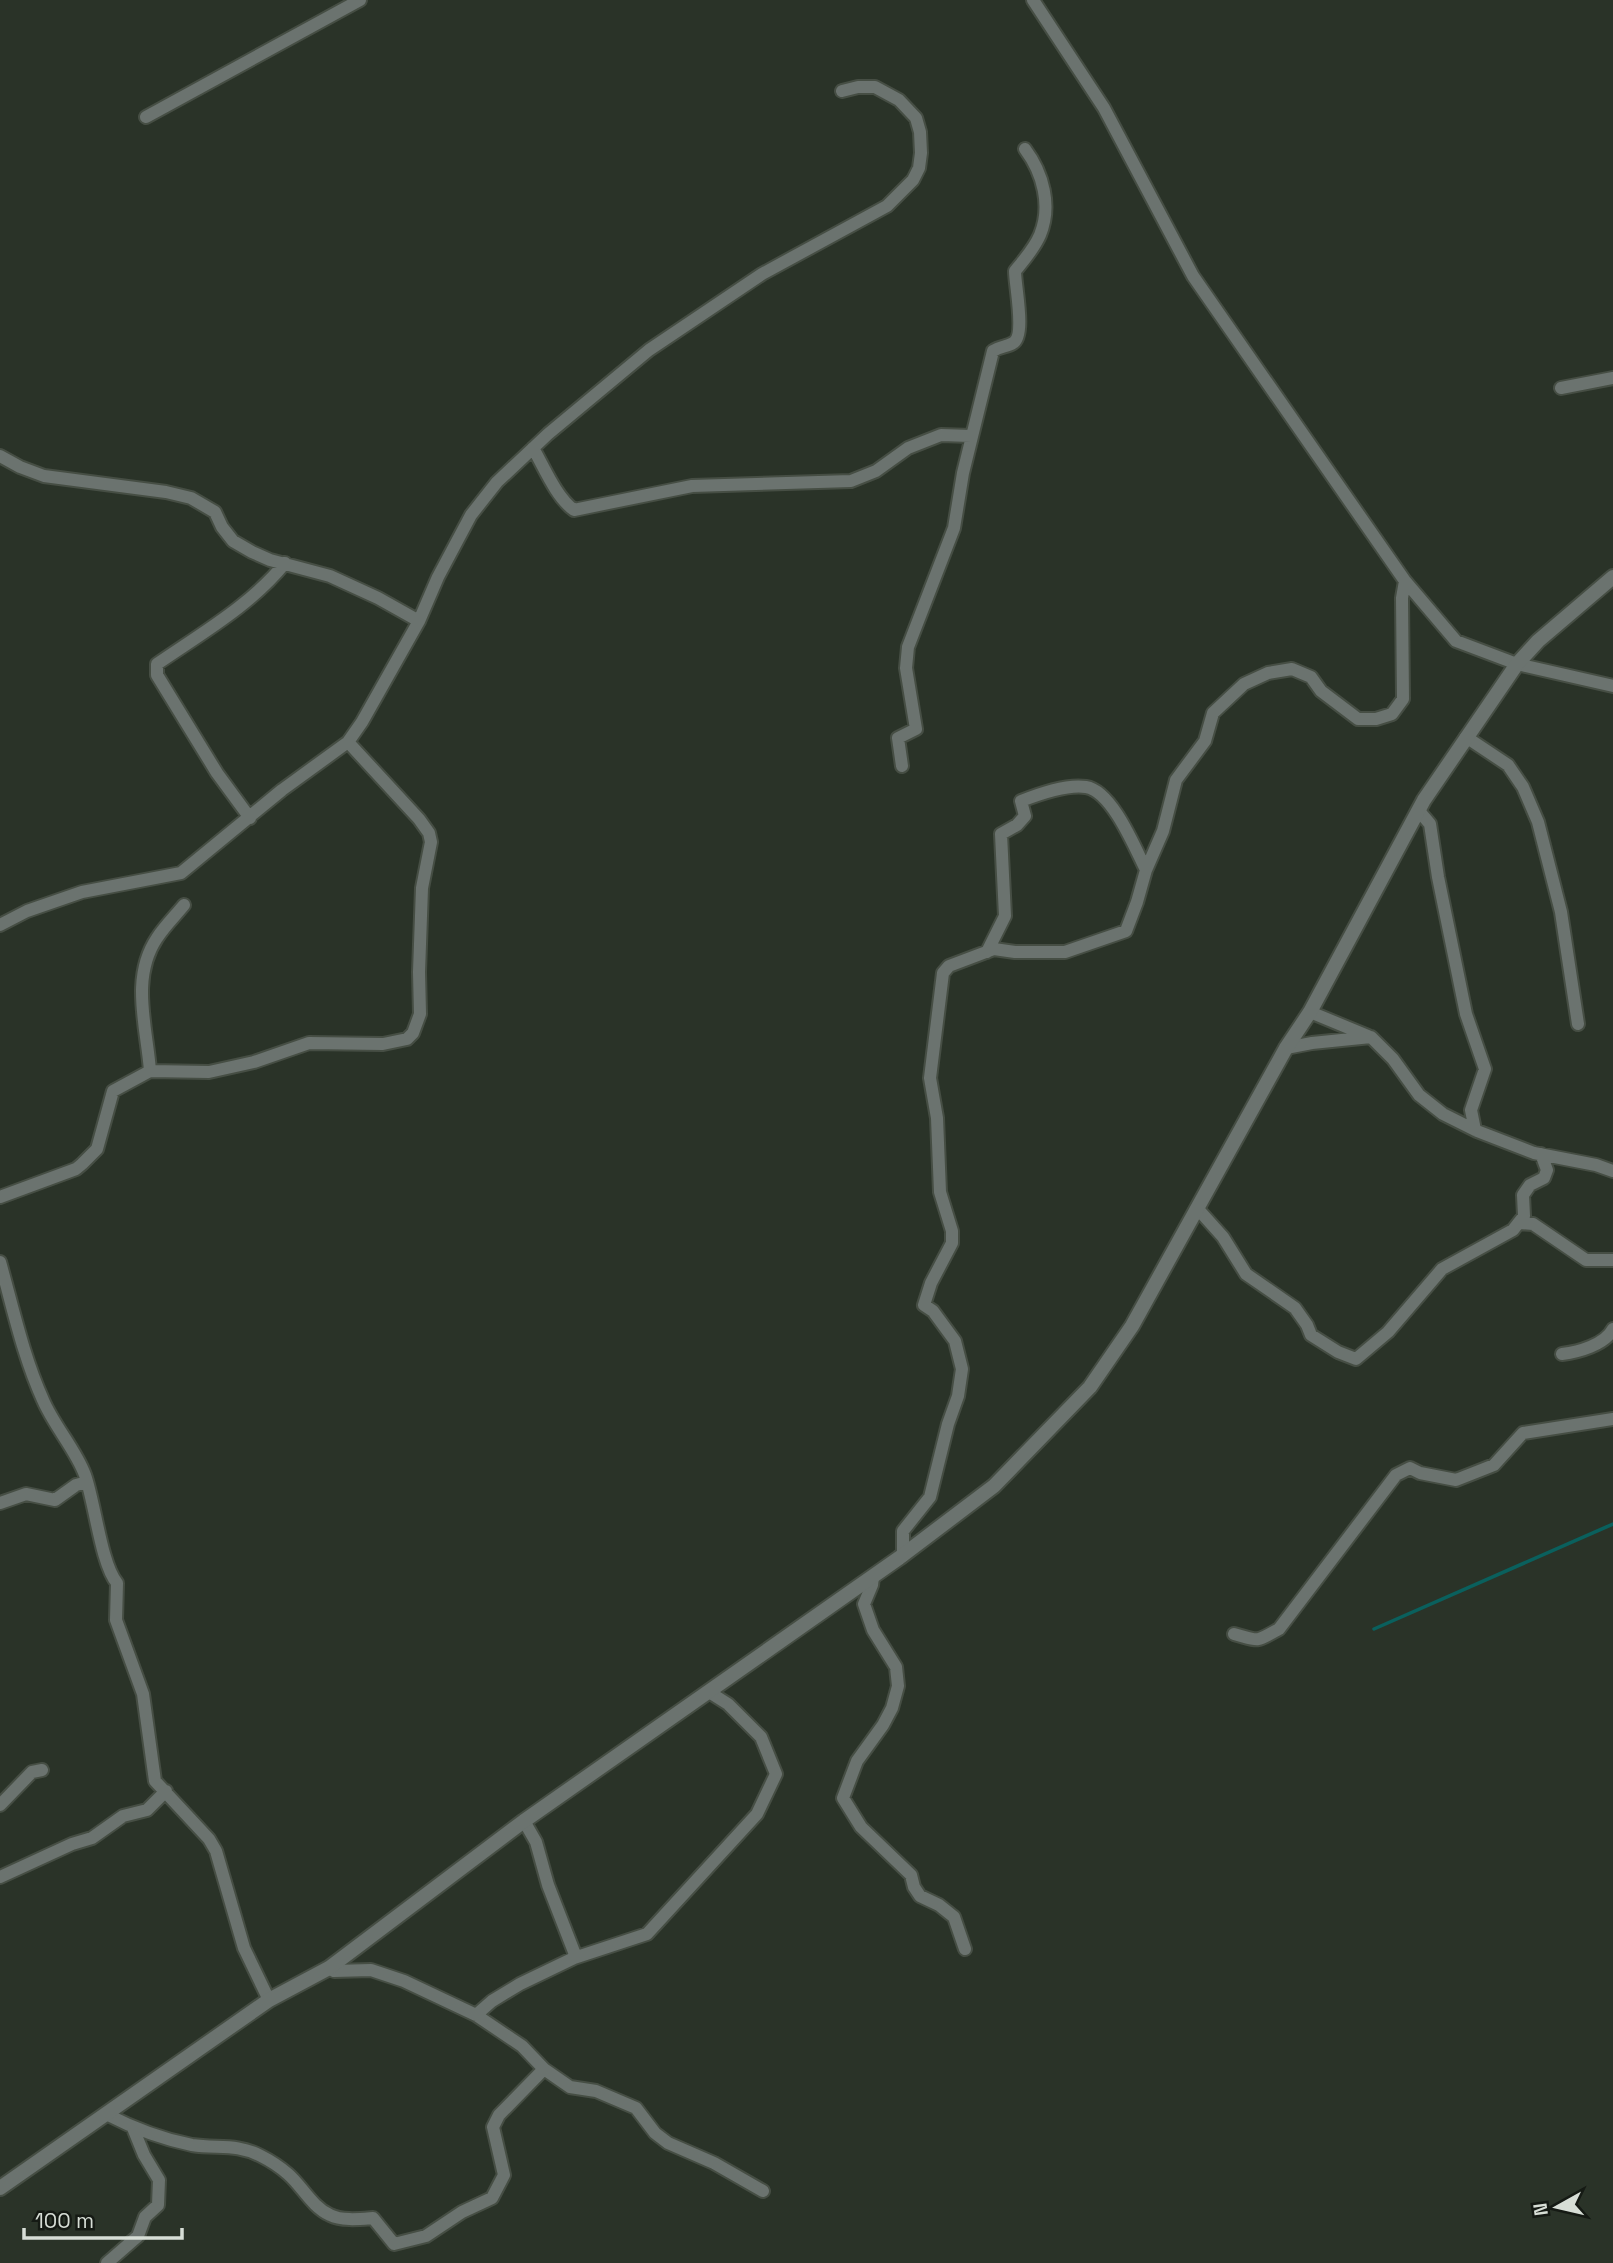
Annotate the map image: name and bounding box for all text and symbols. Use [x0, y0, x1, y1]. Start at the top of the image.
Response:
north arrow [1522, 2172, 1592, 2242]
scale bar [24, 2196, 182, 2240]
text: N [1527, 2201, 1554, 2217]
text: 100 m [35, 2207, 94, 2234]

